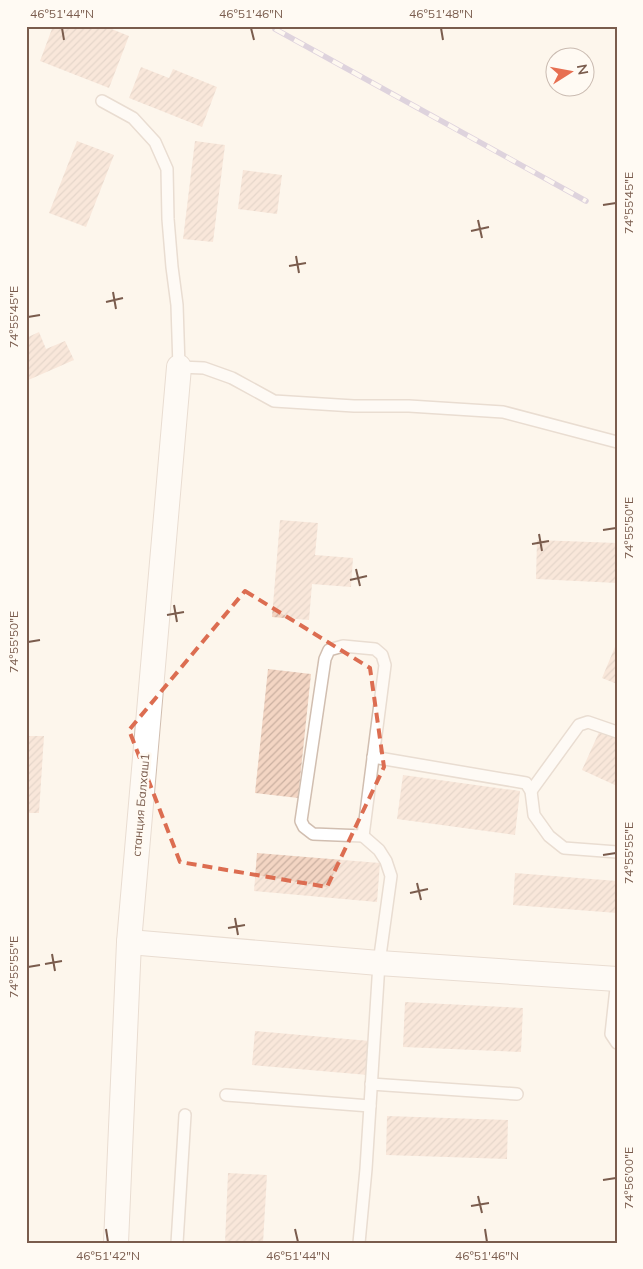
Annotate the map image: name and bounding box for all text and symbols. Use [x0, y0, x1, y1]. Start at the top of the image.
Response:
text: 46°51'44"N [30, 6, 94, 21]
text: 46°51'46"N [219, 6, 283, 21]
text: 46°51'48"N [409, 6, 473, 21]
north arrow [546, 48, 596, 98]
text: N [573, 63, 593, 76]
text: 74°55'45"E [621, 172, 636, 234]
text: 74°55'45"E [6, 286, 21, 348]
text: 74°55'50"E [621, 497, 636, 559]
text: 74°55'50"E [6, 611, 21, 673]
street label: станция Балхаш1 [129, 753, 152, 857]
text: 74°55'55"E [621, 822, 636, 884]
text: 74°55'55"E [6, 936, 21, 998]
text: 74°56'00"E [621, 1147, 636, 1209]
text: 46°51'42"N [76, 1248, 140, 1263]
text: 46°51'44"N [266, 1248, 330, 1263]
text: 46°51'46"N [455, 1248, 519, 1263]

